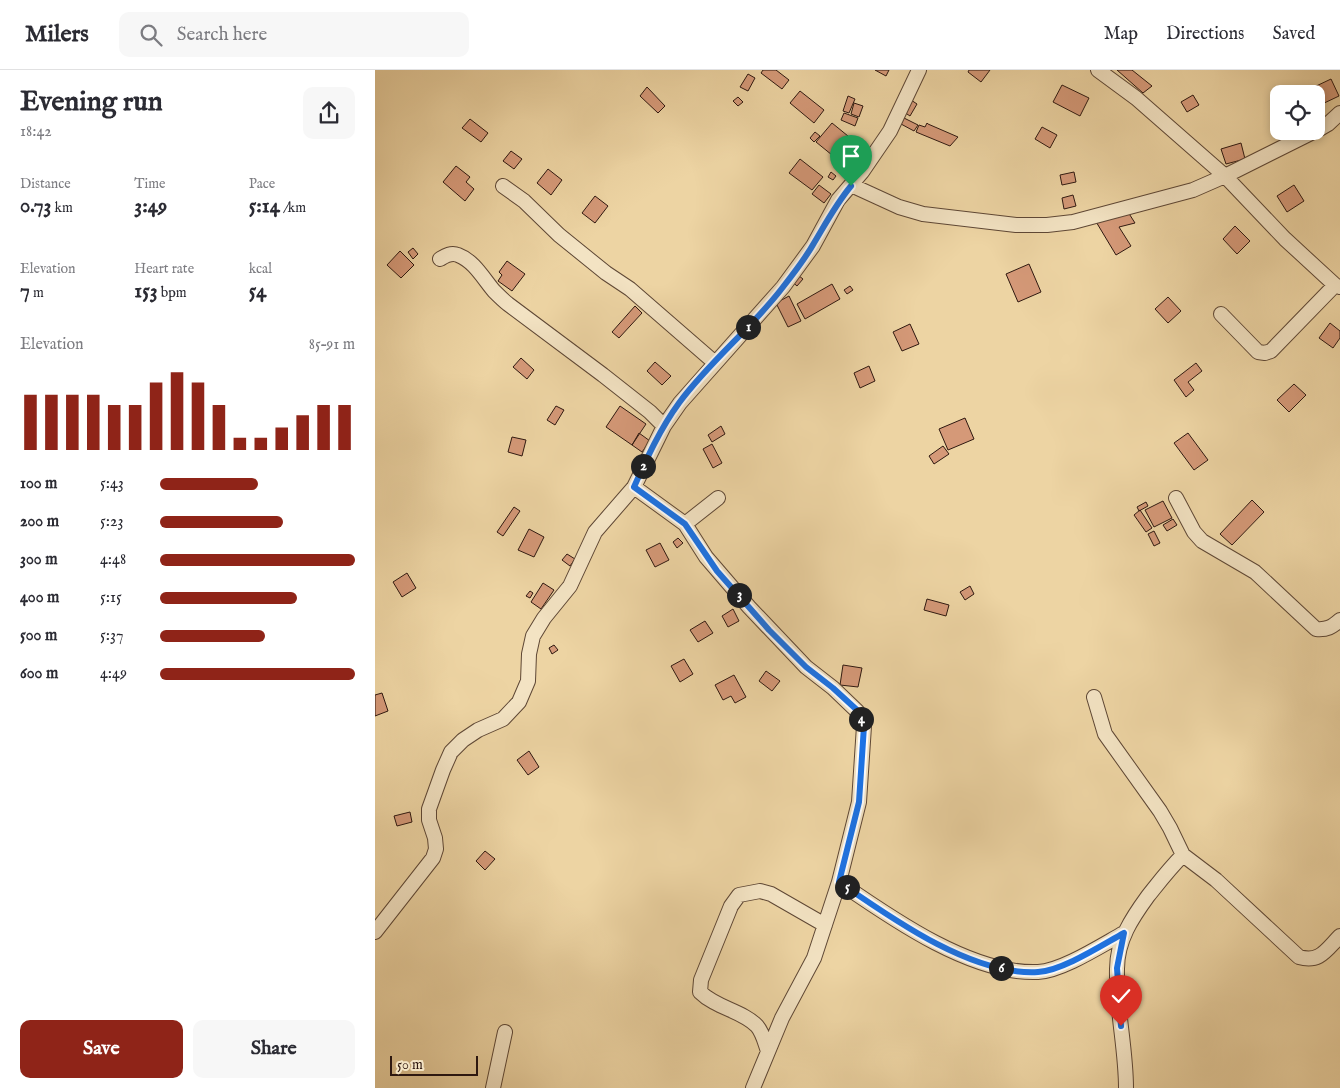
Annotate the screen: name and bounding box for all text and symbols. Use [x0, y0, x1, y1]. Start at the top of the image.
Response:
search box [119, 12, 469, 57]
text: Milers [25, 19, 89, 50]
icon: search [137, 21, 165, 49]
text: Search here [177, 23, 267, 47]
text: Map [1104, 23, 1138, 46]
text: Directions [1166, 23, 1244, 46]
text: Saved [1272, 23, 1315, 46]
text: Evening run [20, 85, 163, 120]
map controls [1270, 85, 1325, 140]
button: locate [1270, 85, 1325, 140]
button: share [303, 87, 355, 139]
text: 18:42 [20, 122, 52, 142]
pin [830, 135, 872, 186]
icon: arrive [837, 142, 865, 170]
text: Distance [20, 175, 71, 193]
text: Time [134, 175, 165, 193]
text: Pace [249, 175, 275, 193]
text: 0.73 [20, 193, 51, 220]
text: 3:49 [134, 193, 167, 220]
text: 5:14 [249, 193, 280, 220]
text: km [51, 199, 73, 217]
text: /km [280, 199, 306, 217]
text: Elevation [20, 260, 76, 278]
text: Heart rate [134, 260, 194, 278]
text: kcal [249, 260, 272, 278]
text: 7 [20, 278, 30, 305]
text: 153 [134, 278, 158, 305]
text: 54 [249, 278, 266, 305]
text: m [30, 284, 44, 302]
text: bpm [158, 284, 187, 302]
pin: 1 [735, 314, 761, 340]
text: 1 [746, 318, 751, 336]
text: Elevation [20, 335, 83, 355]
text: 85–91 m [309, 335, 355, 355]
pin: 2 [631, 454, 655, 478]
text: 2 [640, 457, 647, 475]
text: 100 m [20, 474, 57, 494]
text: 5:43 [100, 474, 124, 494]
text: 200 m [20, 512, 59, 532]
text: 5:23 [100, 512, 124, 532]
text: 300 m [20, 550, 58, 570]
text: 4:48 [100, 550, 126, 570]
pin: 3 [727, 582, 751, 608]
text: 3 [737, 586, 742, 604]
text: 400 m [20, 588, 59, 608]
text: 5:15 [100, 588, 122, 608]
text: 500 m [20, 626, 57, 646]
text: 5:37 [100, 626, 123, 646]
text: 600 m [20, 664, 58, 684]
text: 4:49 [100, 664, 127, 684]
pin: 4 [849, 706, 873, 732]
text: 4 [858, 710, 865, 728]
pin: 5 [835, 874, 859, 900]
text: 5 [845, 878, 850, 896]
pin: 6 [989, 956, 1013, 980]
text: 6 [999, 959, 1004, 977]
pin [1100, 975, 1142, 1026]
icon: check [1107, 982, 1135, 1010]
button: Save [20, 1020, 183, 1078]
button: Share [193, 1020, 355, 1078]
scale bar [390, 1053, 477, 1076]
text: 50 m [397, 1056, 423, 1074]

